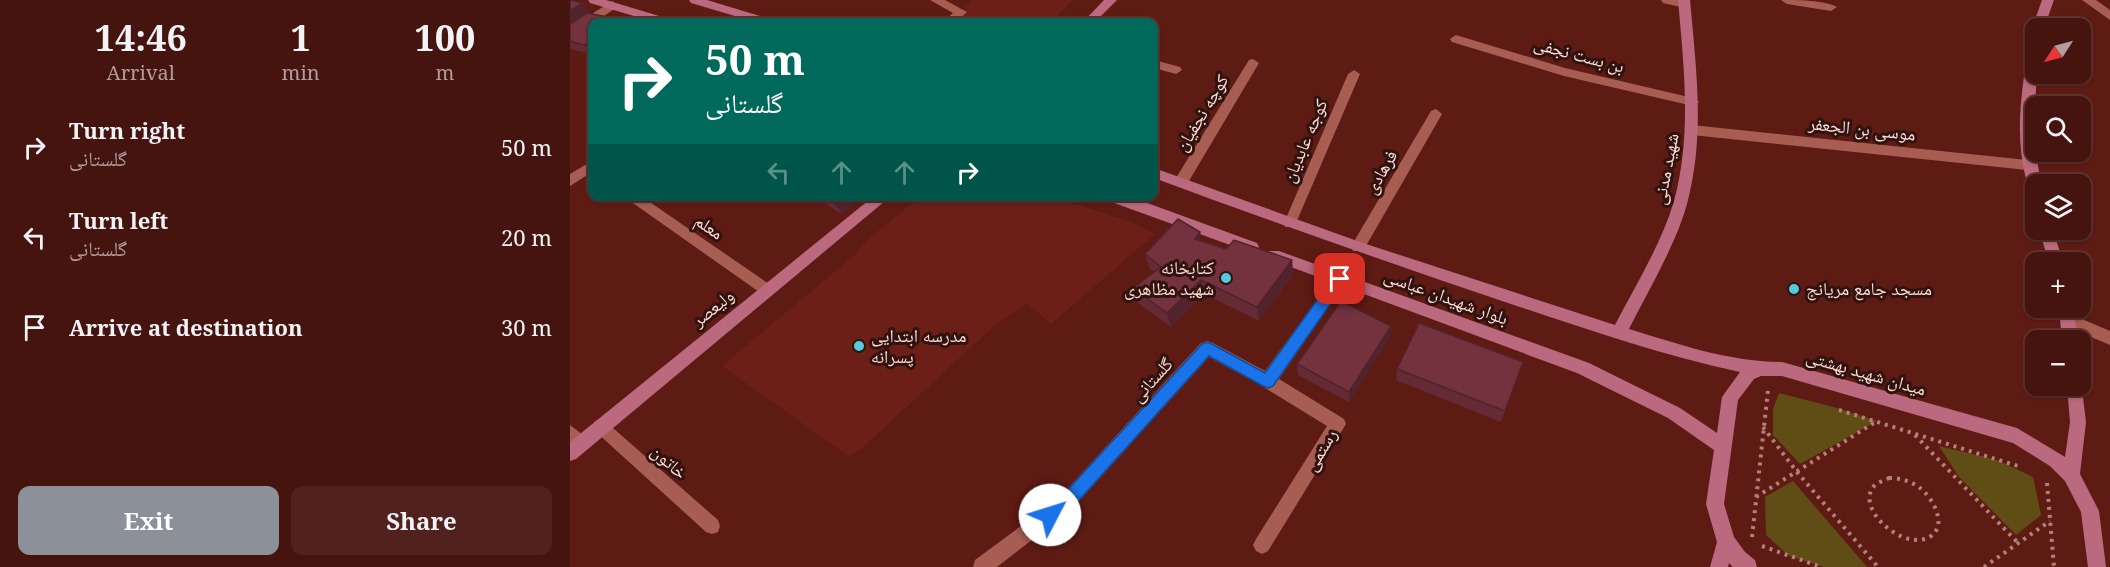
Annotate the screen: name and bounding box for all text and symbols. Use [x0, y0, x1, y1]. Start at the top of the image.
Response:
text: 14:46 [95, 13, 187, 62]
text: 1 [290, 13, 311, 62]
text: 100 [414, 13, 475, 62]
north arrow [2025, 18, 2091, 84]
map controls [2025, 18, 2091, 396]
text: 50 m [705, 30, 805, 87]
street label: بن بست نجفی [1531, 30, 1627, 78]
icon: right [606, 42, 684, 120]
text: Arrival [107, 59, 175, 86]
text: min [282, 59, 320, 86]
text: m [435, 59, 454, 86]
street label: کوچه نجفیان [1169, 69, 1234, 155]
text: گلستانی [705, 84, 783, 121]
street label: کوجه عابدیان [1276, 95, 1333, 186]
button: search [2025, 96, 2091, 162]
street label: موسی بن الجعفر [1806, 110, 1917, 146]
text: Turn right [69, 115, 185, 145]
icon: right [18, 131, 51, 164]
street label: شهید مدنی [1646, 131, 1684, 207]
text: 50 m [501, 132, 552, 162]
text: گلستانی [69, 145, 127, 172]
street label: فرهادی [1358, 145, 1402, 198]
icon: left [762, 156, 795, 189]
icon: ahead [825, 156, 858, 189]
icon: ahead [888, 156, 921, 189]
icon: right [951, 156, 984, 189]
button: layers [2025, 174, 2091, 240]
text: Turn left [69, 205, 168, 235]
street label: معلم [690, 208, 729, 245]
icon: left [18, 221, 51, 254]
text: 20 m [501, 222, 552, 252]
text: گلستانی [69, 235, 127, 262]
button: + [2025, 252, 2091, 318]
pin [1314, 253, 1365, 304]
place label: کتابخانه شهید مظاهری [1124, 255, 1215, 300]
icon: arrive [1323, 262, 1356, 295]
street label: بلوار شهیدان عباسی [1381, 263, 1512, 330]
marker: کتابخانه شهید مظاهری [1219, 271, 1233, 285]
place label: مسجد جامع مریانج [1806, 276, 1932, 301]
marker: مسجد جامع مریانج [1787, 282, 1801, 296]
street label: ولیعصر [686, 283, 738, 332]
icon: arrive [18, 311, 51, 344]
text: Arrive at destination [69, 312, 303, 342]
text: 30 m [501, 312, 552, 342]
place label: مدرسه ابتدایی پسرانه [871, 323, 966, 368]
button: − [2025, 330, 2091, 396]
marker: مدرسه ابتدایی پسرانه [852, 339, 866, 353]
street label: میدان شهید بهشتی [1804, 343, 1929, 401]
street label: گلستانی [1125, 352, 1178, 407]
street label: رستمی [1298, 424, 1342, 475]
street label: خاتون [646, 439, 693, 484]
position arrow [1018, 483, 1082, 547]
button: Exit [18, 486, 279, 555]
button: Share [291, 486, 552, 555]

